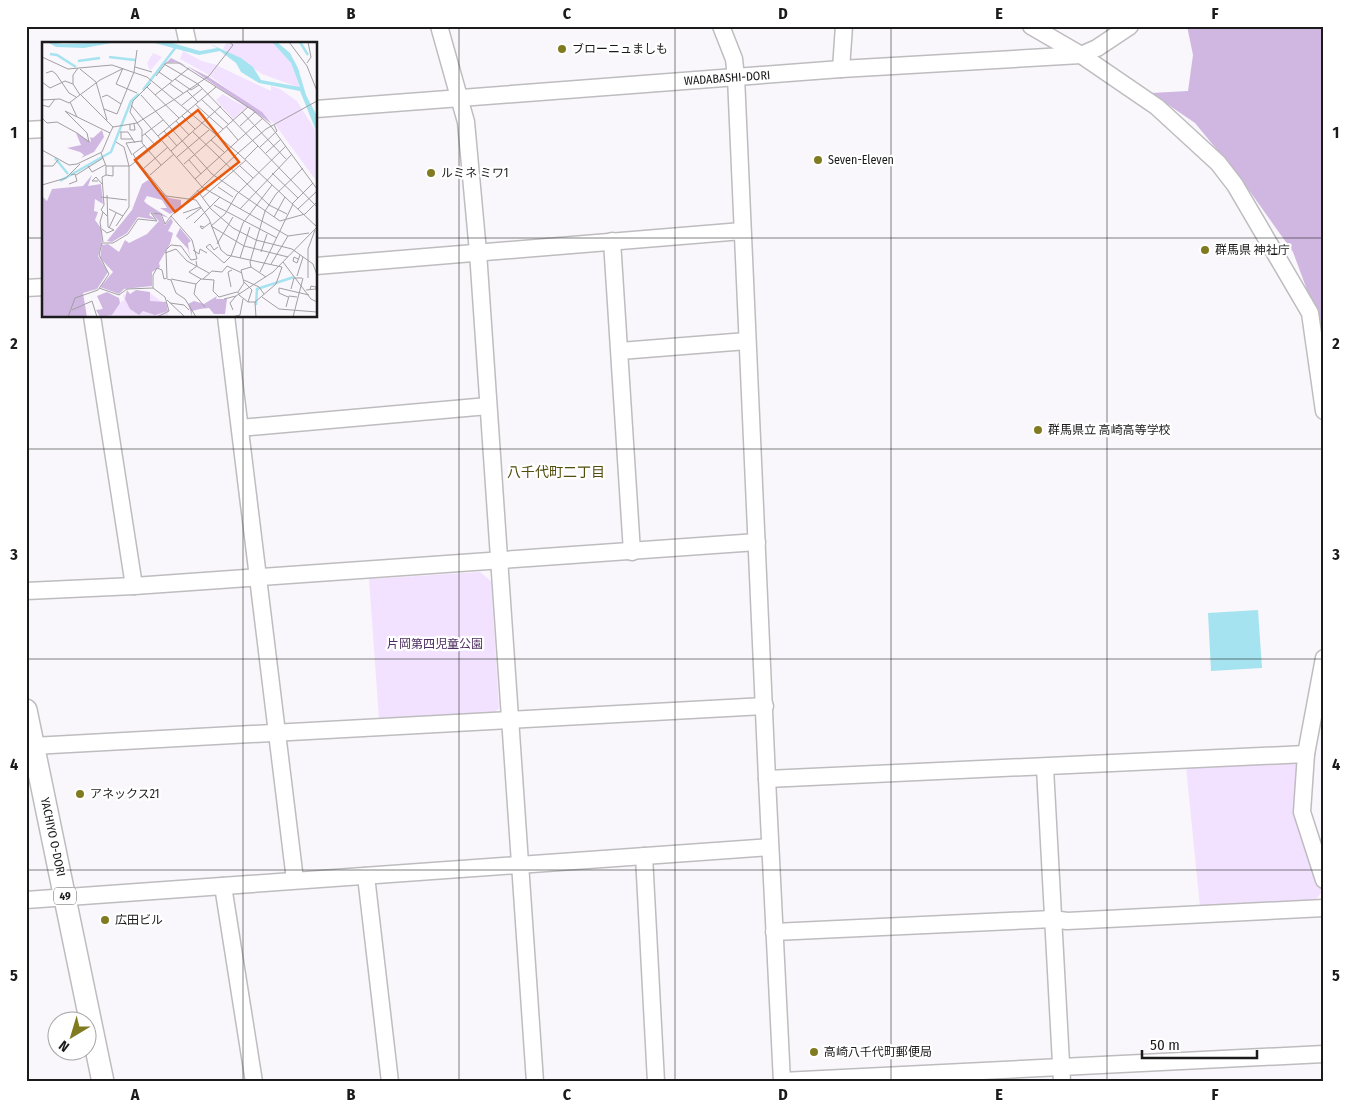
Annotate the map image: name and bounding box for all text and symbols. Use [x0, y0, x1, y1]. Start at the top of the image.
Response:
text: A [130, 4, 140, 23]
text: B [347, 4, 356, 23]
text: C [563, 4, 572, 23]
text: D [778, 4, 788, 23]
text: E [995, 4, 1003, 23]
text: F [1211, 4, 1219, 23]
inset map [42, 42, 318, 318]
place label: ブローニュましも [572, 42, 668, 56]
marker: ブローニュましも [556, 43, 568, 55]
street label: WADABASHI-DORI [683, 68, 771, 88]
text: 1 [11, 123, 17, 142]
text: 1 [1333, 123, 1339, 142]
place label: Seven-Eleven [828, 153, 894, 167]
marker: Seven-Eleven [812, 154, 824, 166]
place label: ルミネ ミワ1 [441, 166, 509, 180]
marker: ルミネ ミワ1 [425, 167, 437, 179]
place label: 群馬県 神社庁 [1215, 243, 1290, 257]
marker: 群馬県 神社庁 [1199, 244, 1211, 256]
text: 2 [9, 334, 18, 353]
text: 2 [1331, 334, 1340, 353]
place label: 群馬県立 高崎高等学校 [1048, 423, 1171, 437]
marker: 群馬県立 高崎高等学校 [1032, 424, 1044, 436]
district label: 八千代町二丁目 [507, 464, 605, 481]
text: 3 [9, 545, 18, 564]
text: 3 [1331, 545, 1340, 564]
park label: 片岡第四児童公園 [387, 637, 483, 651]
text: 4 [10, 755, 18, 774]
text: 4 [1332, 755, 1340, 774]
place label: アネックス21 [90, 787, 159, 801]
marker: アネックス21 [74, 788, 86, 800]
street label: YACHIYO O-DORI [38, 796, 68, 878]
road number: 49 [54, 888, 76, 904]
place label: 広田ビル [115, 913, 163, 927]
marker: 広田ビル [99, 914, 111, 926]
text: 5 [10, 966, 18, 985]
text: 5 [1332, 966, 1340, 985]
north arrow [48, 1010, 98, 1060]
scale bar [1142, 1028, 1258, 1060]
text: 50 m [1150, 1036, 1180, 1054]
text: N [56, 1037, 73, 1055]
place label: 高崎八千代町郵便局 [824, 1045, 932, 1059]
marker: 高崎八千代町郵便局 [808, 1046, 820, 1058]
text: A [130, 1085, 140, 1104]
text: B [347, 1085, 356, 1104]
text: C [563, 1085, 572, 1104]
text: D [778, 1085, 788, 1104]
text: E [995, 1085, 1003, 1104]
text: F [1211, 1085, 1219, 1104]

